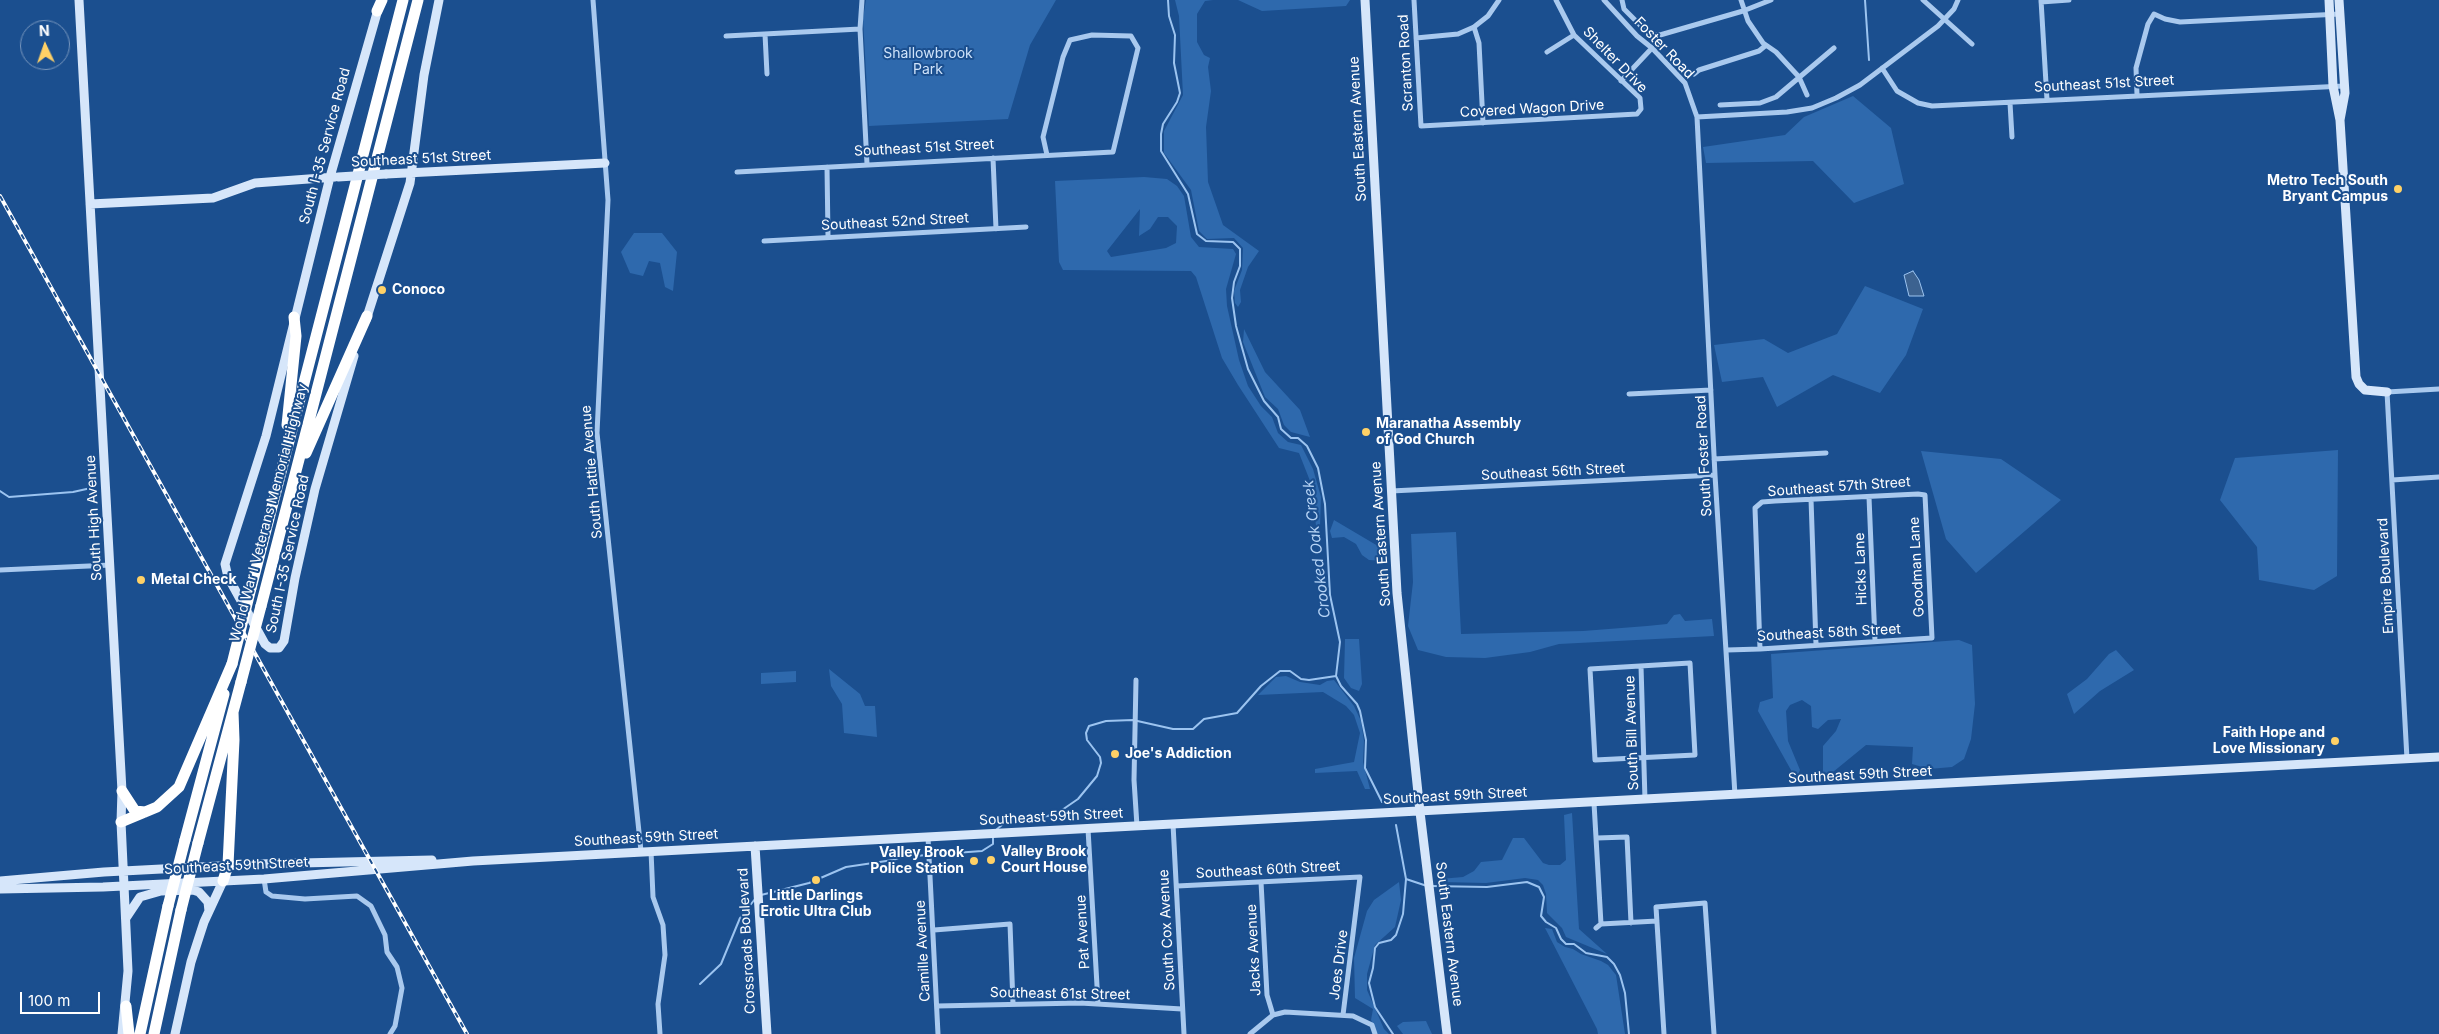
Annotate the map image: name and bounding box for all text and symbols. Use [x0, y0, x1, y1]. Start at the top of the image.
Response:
street label: Scranton Road [1395, 14, 1417, 112]
street label: Foster Road [1630, 14, 1698, 82]
north arrow [20, 20, 70, 70]
text: N [38, 22, 50, 39]
street label: Shelter Drive [1579, 23, 1651, 97]
park label: Shallowbrook Park [883, 46, 973, 78]
street label: South Eastern Avenue [1346, 56, 1370, 202]
street label: South I-35 Service Road [296, 66, 354, 226]
street label: Southeast 51st Street [2034, 72, 2174, 96]
street label: Covered Wagon Drive [1459, 97, 1605, 121]
street label: Southeast 51st Street [854, 136, 994, 160]
street label: Southeast 51st Street [351, 147, 491, 171]
place label: Metro Tech South Bryant Campus [2267, 173, 2388, 206]
marker: Metro Tech South Bryant Campus [2392, 183, 2404, 195]
street label: Southeast 52nd Street [821, 210, 969, 234]
place label: Conoco [392, 282, 445, 298]
marker: Conoco [376, 284, 388, 296]
street label: World War I Veterans Memorial Highway [226, 382, 312, 644]
street label: South Foster Road [1692, 395, 1716, 517]
street label: South Hattie Avenue [578, 404, 606, 540]
place label: Maranatha Assembly of God Church [1376, 416, 1521, 448]
marker: Maranatha Assembly of God Church [1360, 426, 1372, 438]
street label: South High Avenue [82, 455, 106, 581]
street label: Southeast 56th Street [1481, 460, 1625, 484]
street label: South Eastern Avenue [1368, 461, 1394, 607]
street label: South I-35 Service Road [263, 473, 313, 635]
street label: Southeast 57th Street [1767, 474, 1911, 500]
water label: Crooked Oak Creek [1300, 479, 1334, 619]
street label: Goodman Lane [1906, 516, 1928, 618]
street label: Empire Boulevard [2375, 518, 2397, 634]
street label: Hicks Lane [1851, 532, 1871, 606]
place label: Metal Check [151, 572, 237, 588]
marker: Metal Check [135, 574, 147, 586]
street label: Southeast 58th Street [1757, 621, 1901, 645]
street label: South Bill Avenue [1622, 675, 1642, 791]
place label: Faith Hope and Love Missionary [2213, 725, 2325, 758]
marker: Faith Hope and Love Missionary [2329, 735, 2341, 747]
place label: Joe's Addiction [1125, 746, 1232, 762]
marker: Joe's Addiction [1109, 748, 1121, 760]
street label: Southeast 59th Street [1788, 763, 1932, 787]
street label: Southeast 59th Street [1383, 784, 1527, 808]
street label: Southeast 59th Street [979, 805, 1123, 829]
street label: Southeast 59th Street [574, 826, 718, 850]
place label: Valley Brook Court House [1001, 844, 1087, 876]
place label: Valley Brook Police Station [870, 845, 964, 878]
street label: Southeast 59th Street [164, 854, 308, 878]
marker: Valley Brook Court House [985, 854, 997, 866]
marker: Valley Brook Police Station [968, 855, 980, 867]
street label: Southeast 60th Street [1195, 858, 1341, 882]
street label: South Eastern Avenue [1432, 861, 1466, 1007]
street label: Crossroads Boulevard [735, 868, 759, 1014]
street label: South Cox Avenue [1155, 869, 1179, 991]
marker: Little Darlings Erotic Ultra Club [810, 874, 822, 886]
place label: Little Darlings Erotic Ultra Club [761, 888, 871, 920]
street label: Pat Avenue [1073, 894, 1093, 970]
street label: Camille Avenue [912, 900, 934, 1002]
street label: Jacks Avenue [1243, 904, 1265, 996]
street label: Joes Drive [1326, 929, 1352, 1001]
scale bar [22, 982, 102, 1014]
street label: Southeast 61st Street [990, 984, 1130, 1004]
text: 100 m [28, 991, 70, 1010]

